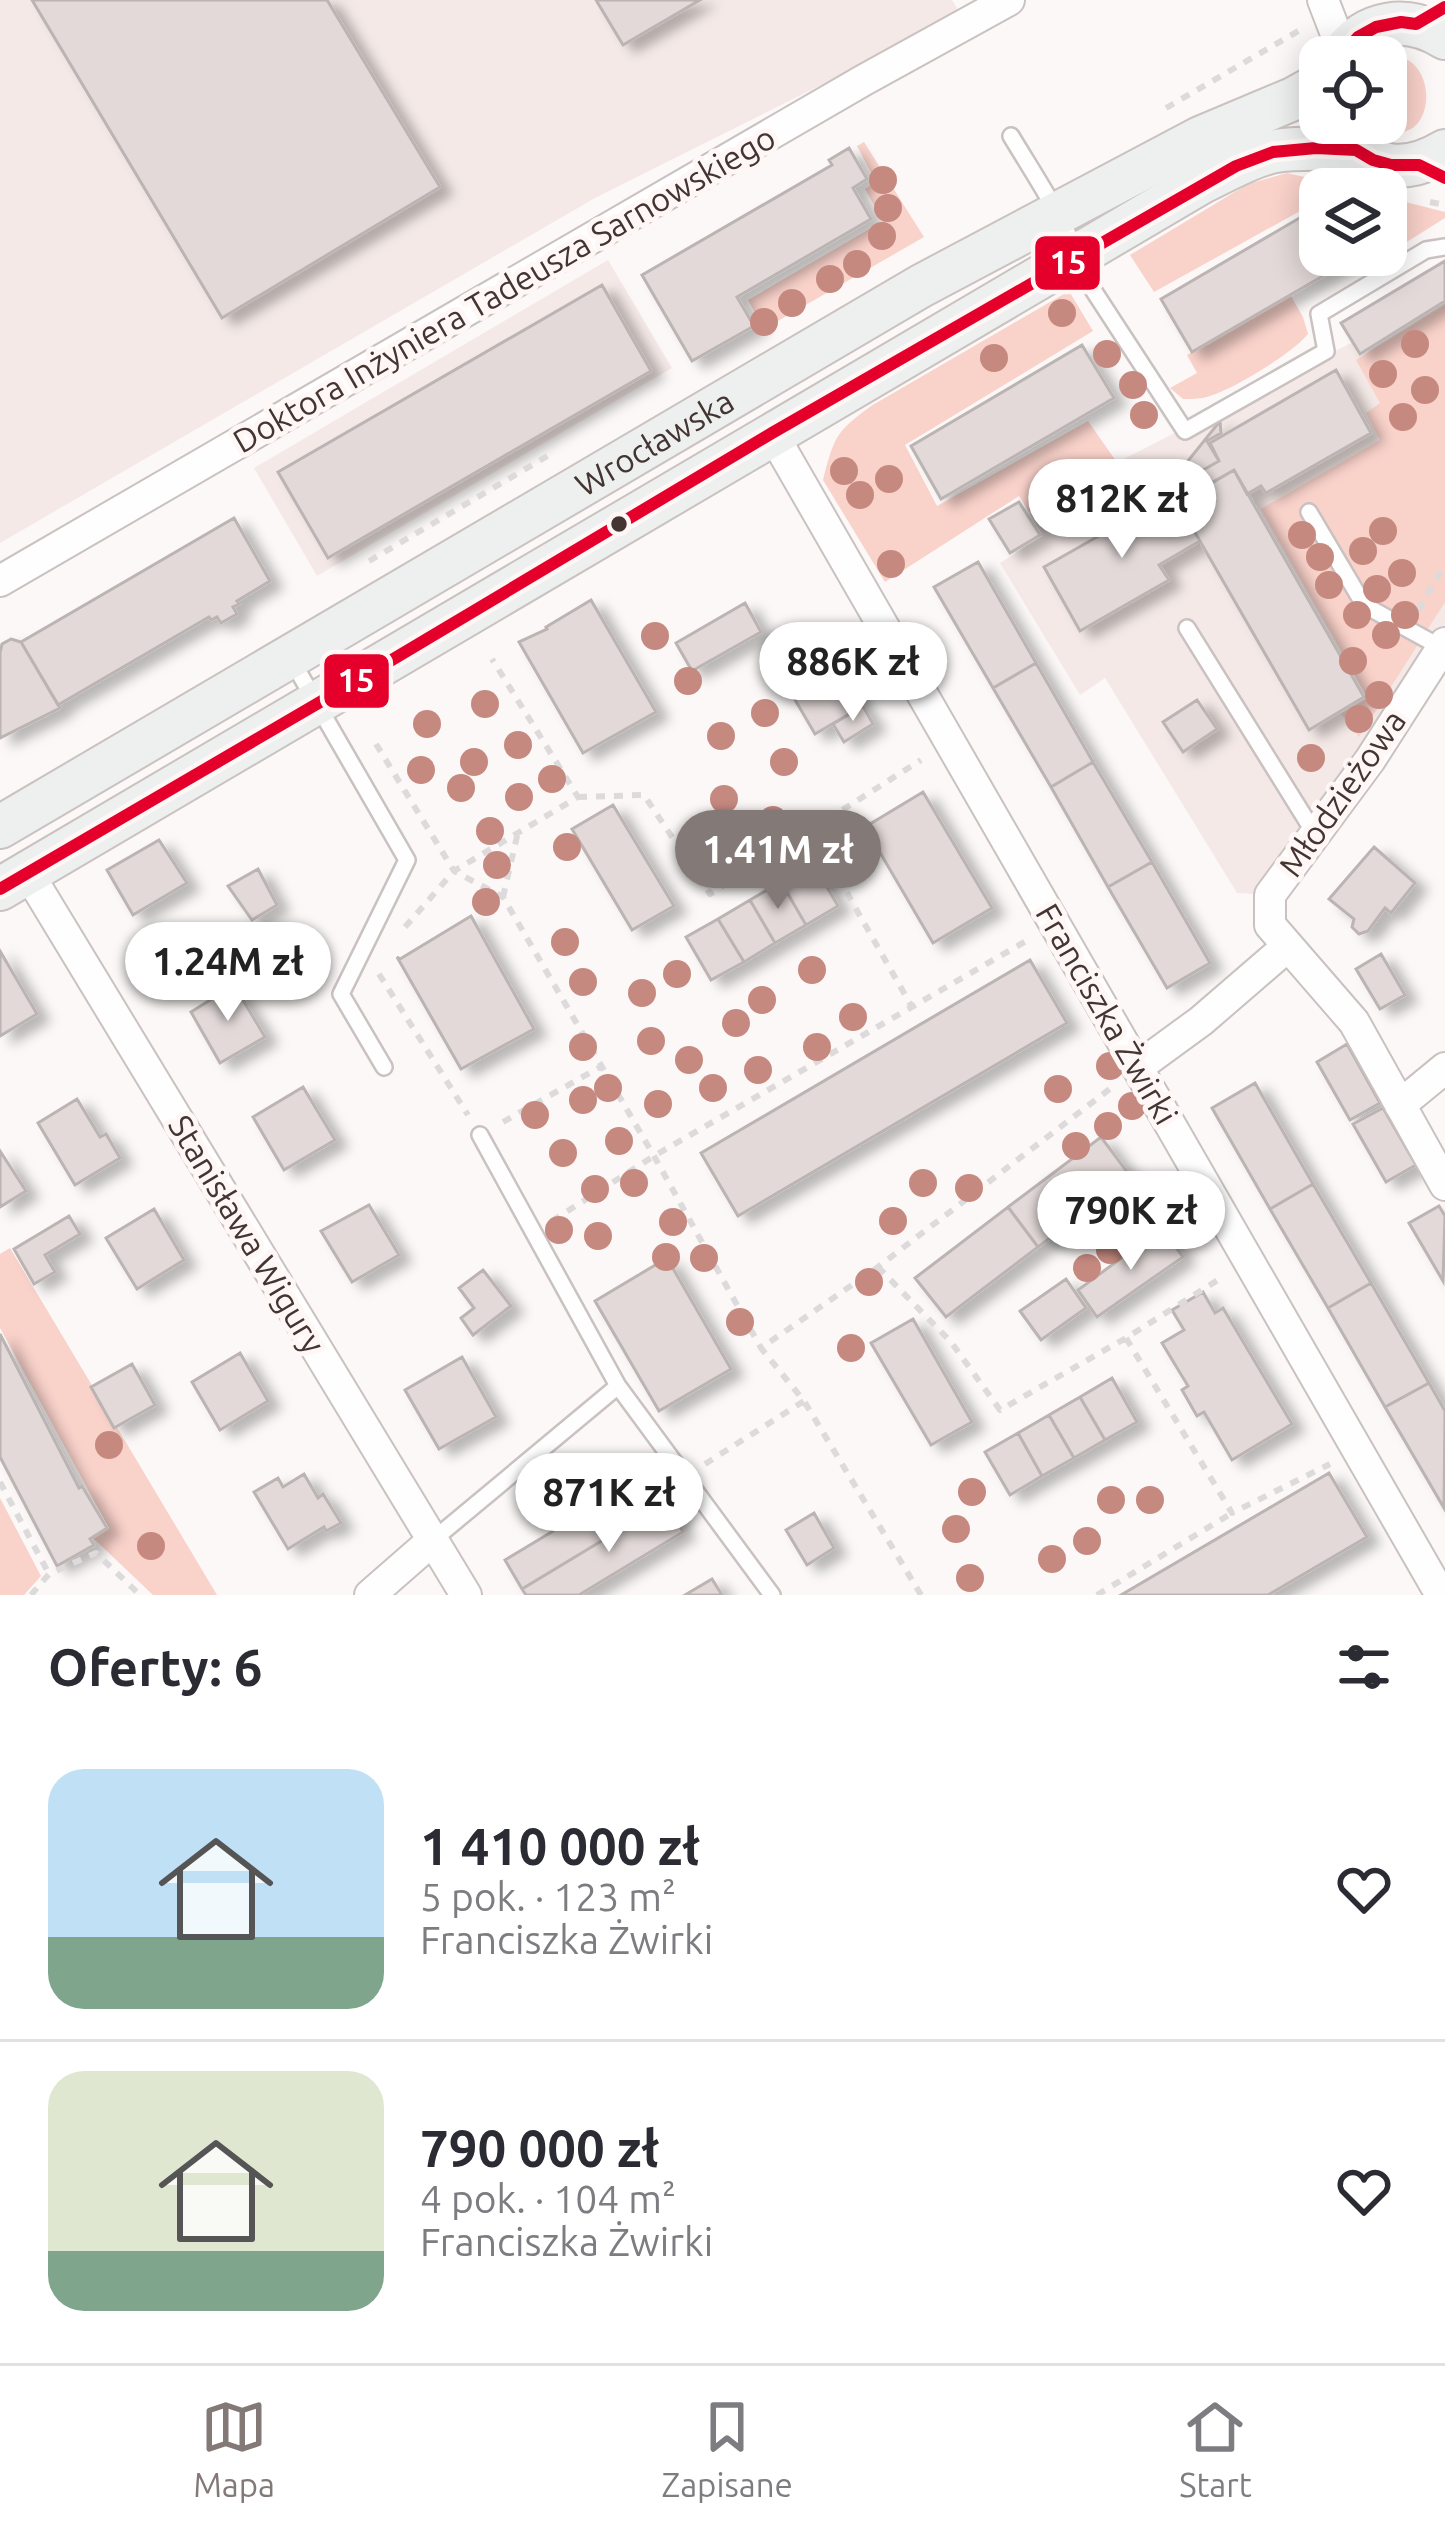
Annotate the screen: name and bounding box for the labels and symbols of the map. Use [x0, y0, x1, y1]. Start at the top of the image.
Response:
street label: Doktora Inżyniera Tadeusza Sarnowskiego [226, 118, 781, 459]
line badge: 15 [1033, 234, 1102, 292]
text: 15 [1049, 243, 1087, 280]
street label: Wrocławska [569, 381, 740, 503]
pin: 812K zł [1011, 459, 1233, 561]
unlabelled marker [608, 513, 630, 535]
pin: 886K zł [742, 622, 964, 724]
line badge: 15 [322, 652, 391, 710]
text: 15 [337, 661, 375, 698]
street label: Młodzieżowa [1271, 703, 1412, 883]
pin: 1.41M zł [654, 810, 902, 912]
street label: Franciszka Żwirki [1029, 897, 1185, 1130]
pin: 1.24M zł [104, 922, 352, 1024]
street label: Stanisława Wigury [162, 1108, 333, 1359]
pin: 790K zł [1020, 1171, 1242, 1273]
pin: 871K zł [498, 1453, 720, 1555]

